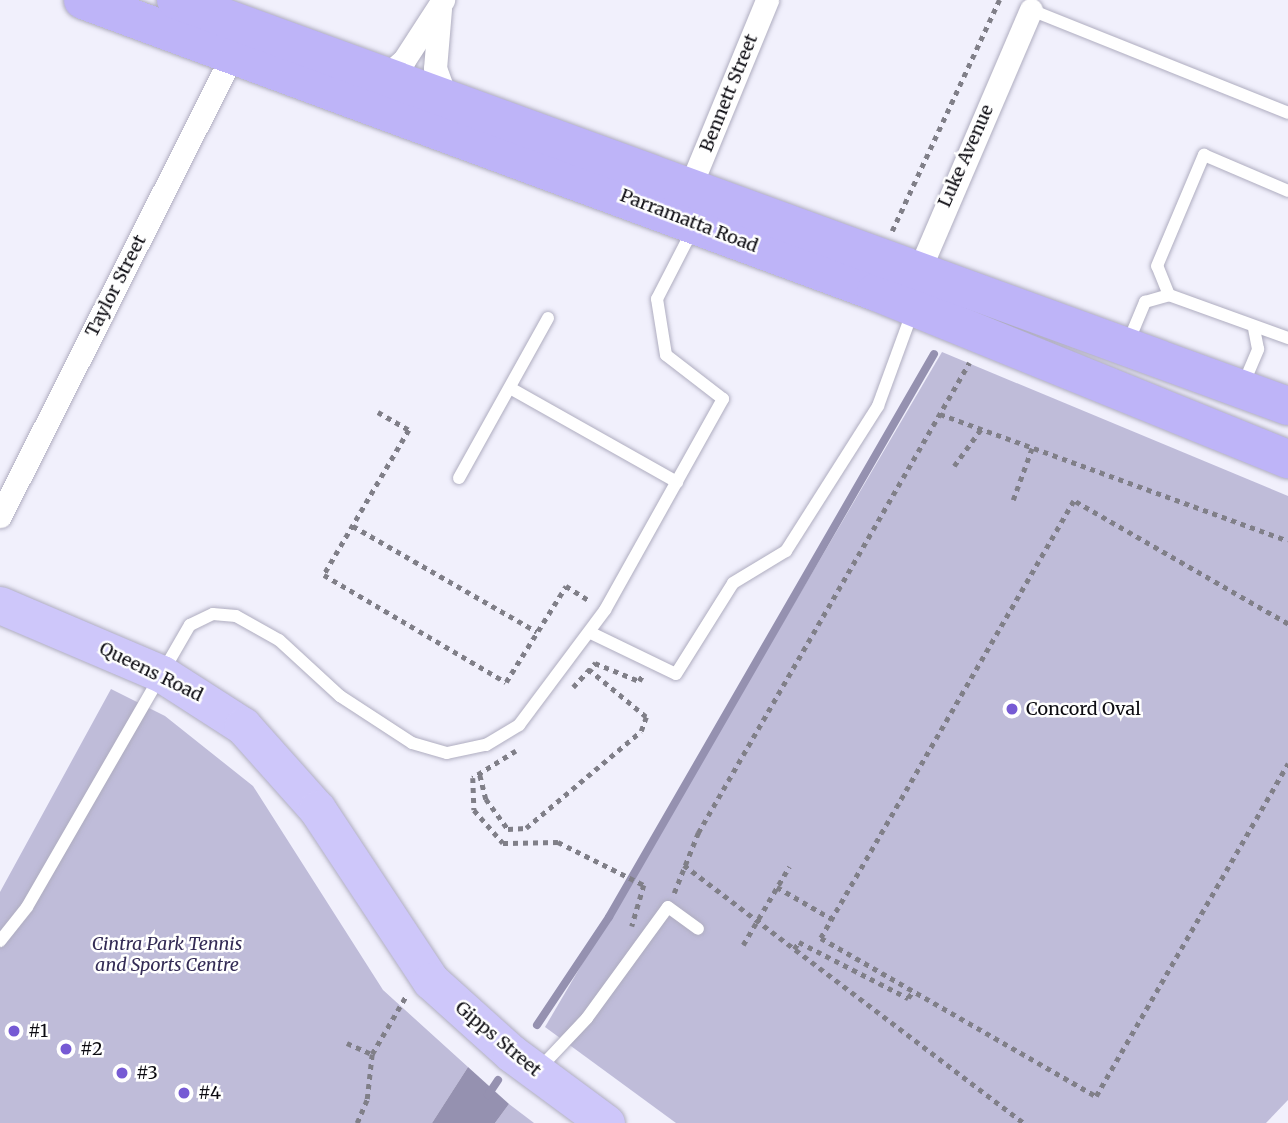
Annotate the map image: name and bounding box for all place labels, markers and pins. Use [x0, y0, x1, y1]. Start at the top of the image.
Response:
place label: Concord Oval [1026, 698, 1141, 720]
marker: Concord Oval [1004, 701, 1020, 717]
place label: #1 [28, 1020, 48, 1042]
marker: #1 [6, 1023, 22, 1039]
place label: #2 [80, 1038, 103, 1060]
marker: #2 [58, 1041, 74, 1057]
place label: #3 [136, 1062, 158, 1084]
marker: #3 [114, 1065, 130, 1081]
place label: #4 [198, 1082, 221, 1104]
marker: #4 [176, 1085, 192, 1101]

